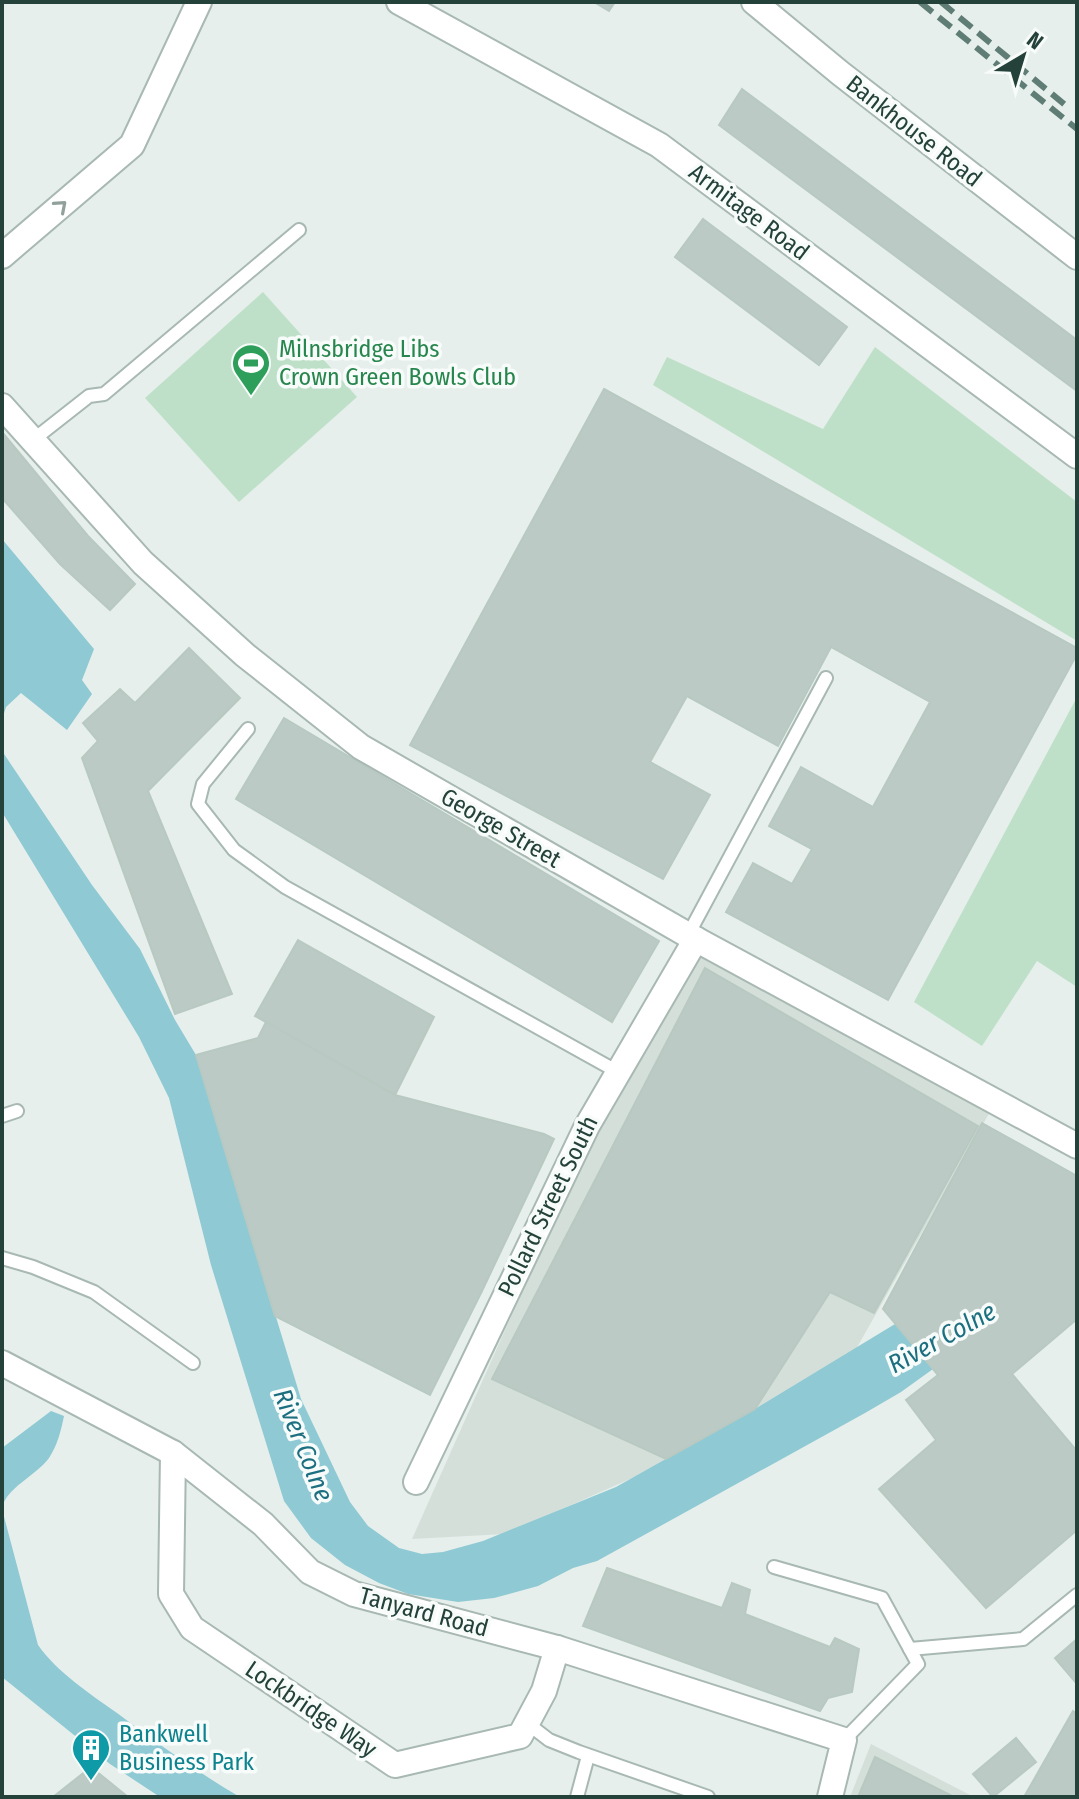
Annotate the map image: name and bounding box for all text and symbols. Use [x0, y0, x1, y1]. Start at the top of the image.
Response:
north arrow [983, 16, 1063, 96]
text: N [1021, 26, 1049, 55]
street label: Bankhouse Road [841, 69, 987, 193]
street label: Armitage Road [684, 158, 814, 266]
one-way arrow [52, 201, 67, 216]
place label: Milnsbridge Libs Crown Green Bowls Club [279, 335, 516, 391]
sports icon: Milnsbridge Libs Crown Green Bowls Club [230, 342, 272, 397]
street label: George Street [436, 782, 566, 874]
street label: Pollard Street South [492, 1111, 604, 1301]
water label: River Colne [883, 1296, 1001, 1380]
water label: River Colne [266, 1384, 340, 1506]
street label: Tanyard Road [357, 1581, 491, 1643]
street label: Lockbridge Way [240, 1655, 382, 1763]
place label: Bankwell Business Park [119, 1720, 255, 1776]
building icon: Bankwell Business Park [70, 1727, 112, 1782]

